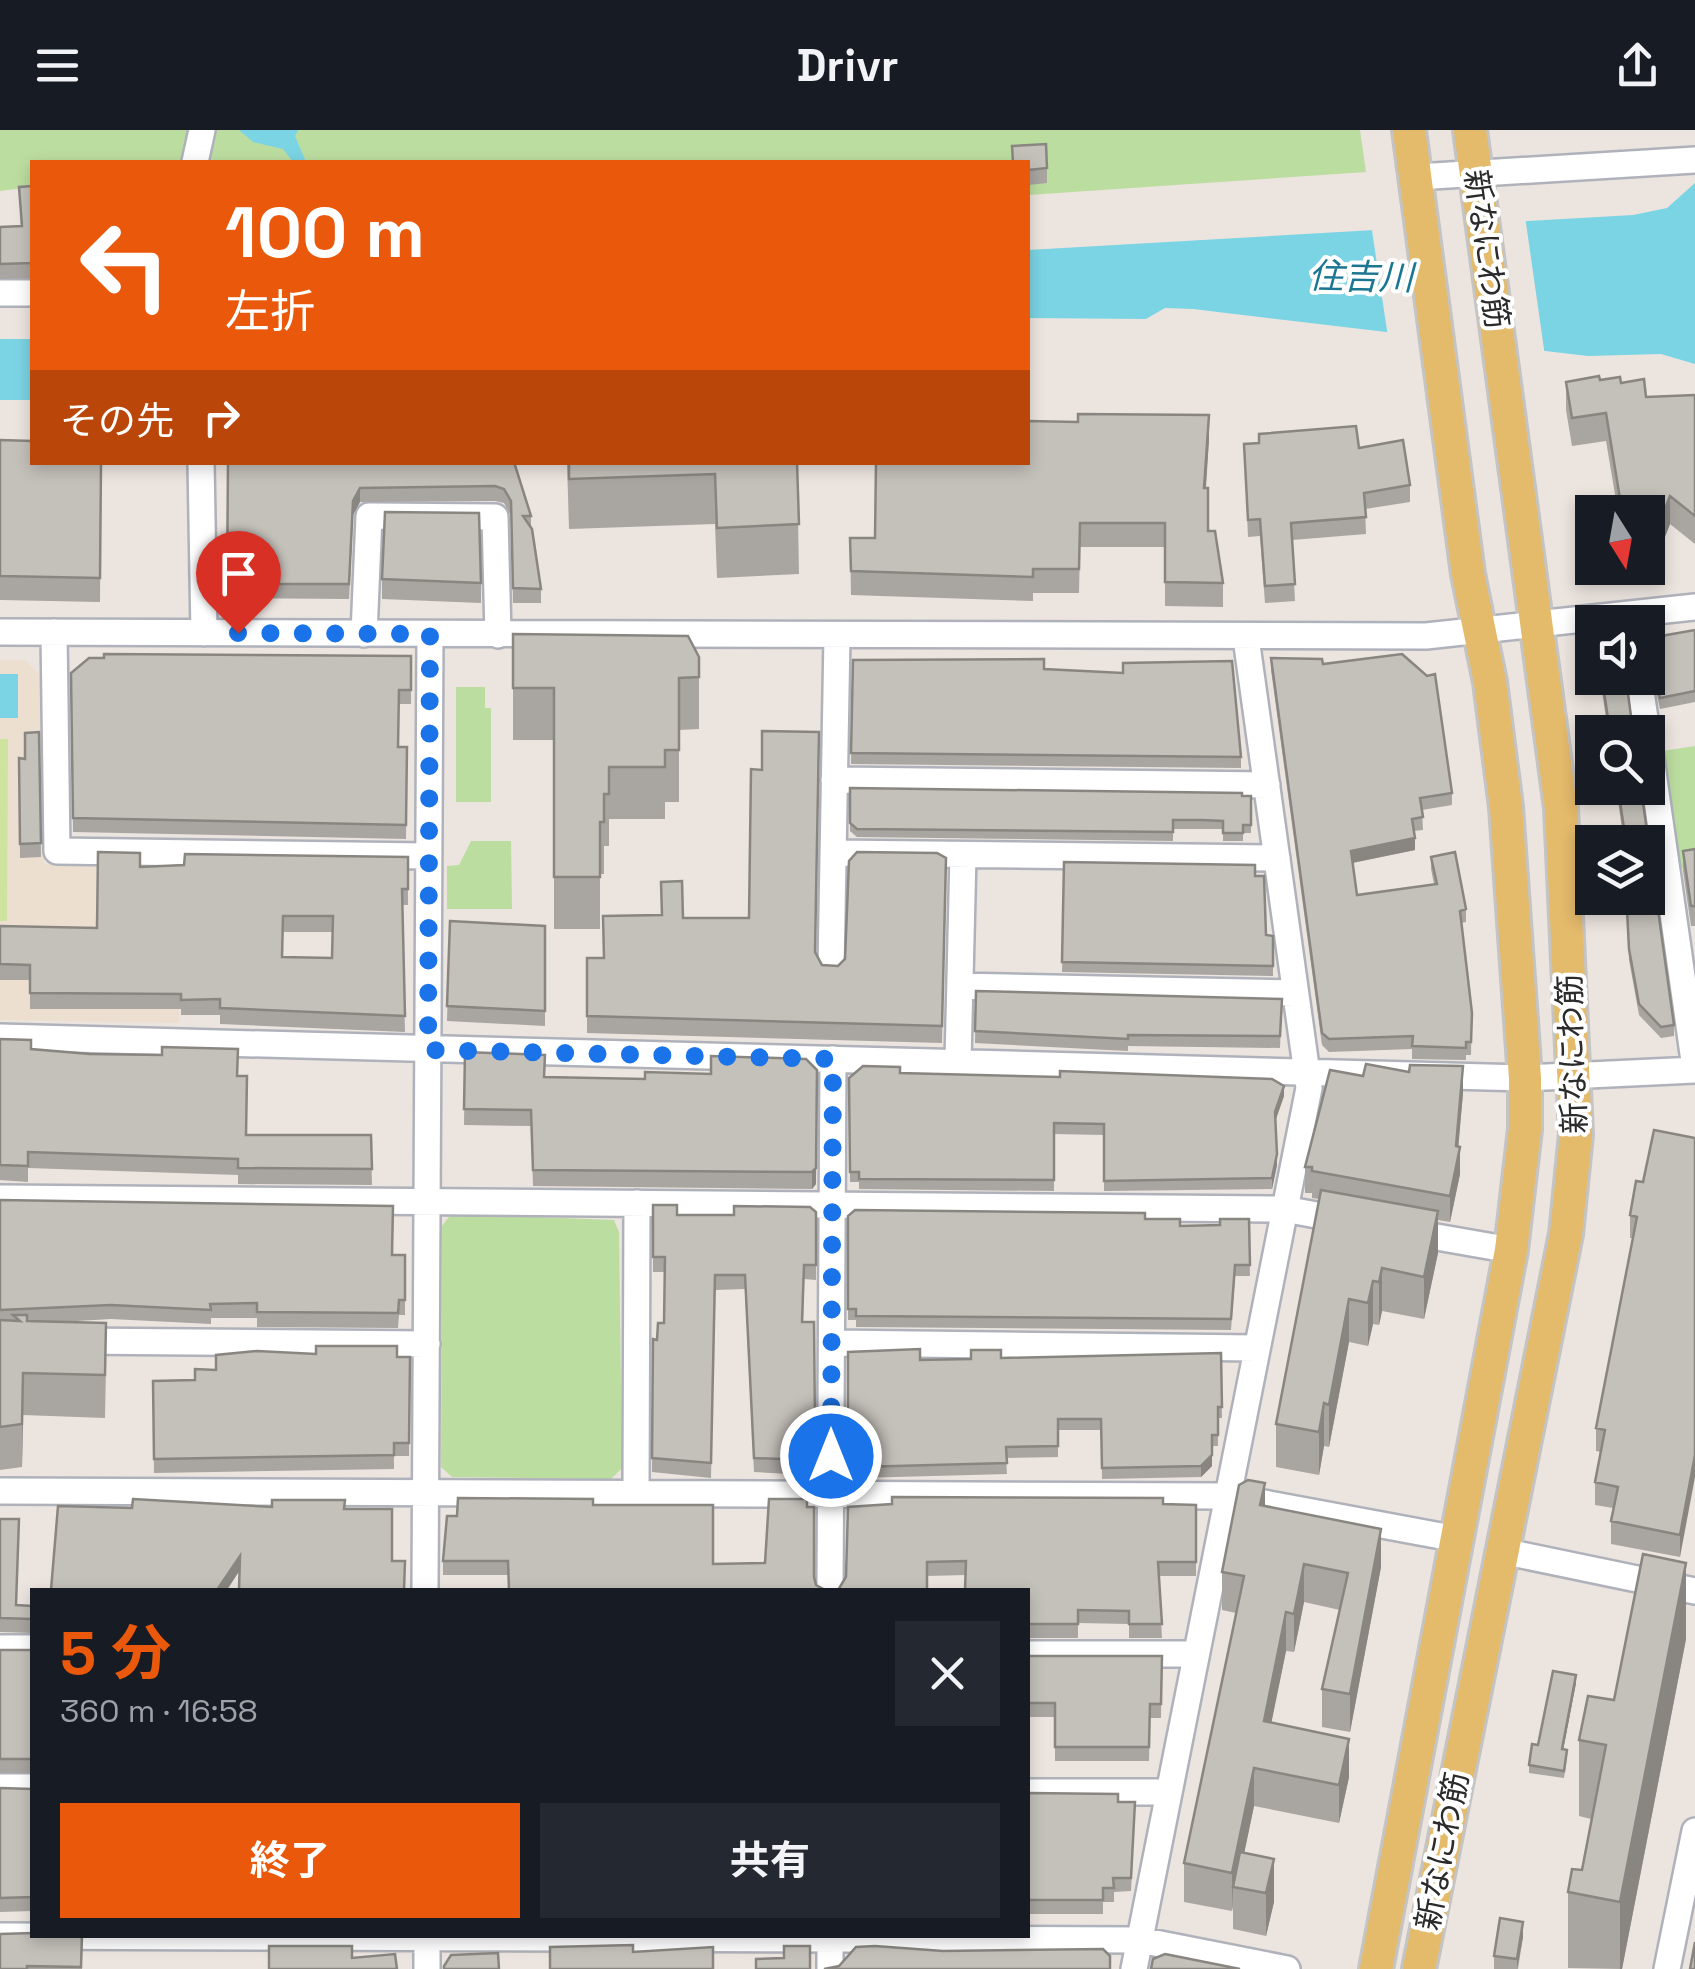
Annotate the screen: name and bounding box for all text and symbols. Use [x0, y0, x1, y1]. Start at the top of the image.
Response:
text: Drivr [796, 37, 899, 94]
icon: menu [30, 38, 85, 93]
icon: share [1610, 38, 1665, 93]
street label: 新なにわ筋 [1456, 167, 1518, 331]
text: 100 m [225, 188, 425, 277]
icon: left [60, 200, 190, 330]
water label: 住吉川 [1308, 254, 1418, 300]
text: 左折 [225, 283, 315, 340]
icon: right [194, 390, 249, 445]
text: その先 [60, 397, 174, 445]
north arrow [1575, 495, 1665, 585]
map controls [1575, 495, 1665, 915]
pin [196, 531, 281, 634]
icon: arrive [211, 546, 266, 601]
button: sound [1575, 605, 1665, 695]
button: search [1575, 715, 1665, 805]
button: layers [1575, 825, 1665, 915]
street label: 新なにわ筋 [1549, 973, 1595, 1135]
position arrow [779, 1404, 883, 1508]
text: 5 分 [60, 1615, 171, 1692]
button: close [895, 1621, 1000, 1726]
text: 360 m · 16:58 [60, 1691, 258, 1731]
street label: 新なにわ筋 [1407, 1769, 1477, 1933]
button: 終了 [60, 1803, 520, 1918]
button: 共有 [540, 1803, 1000, 1918]

